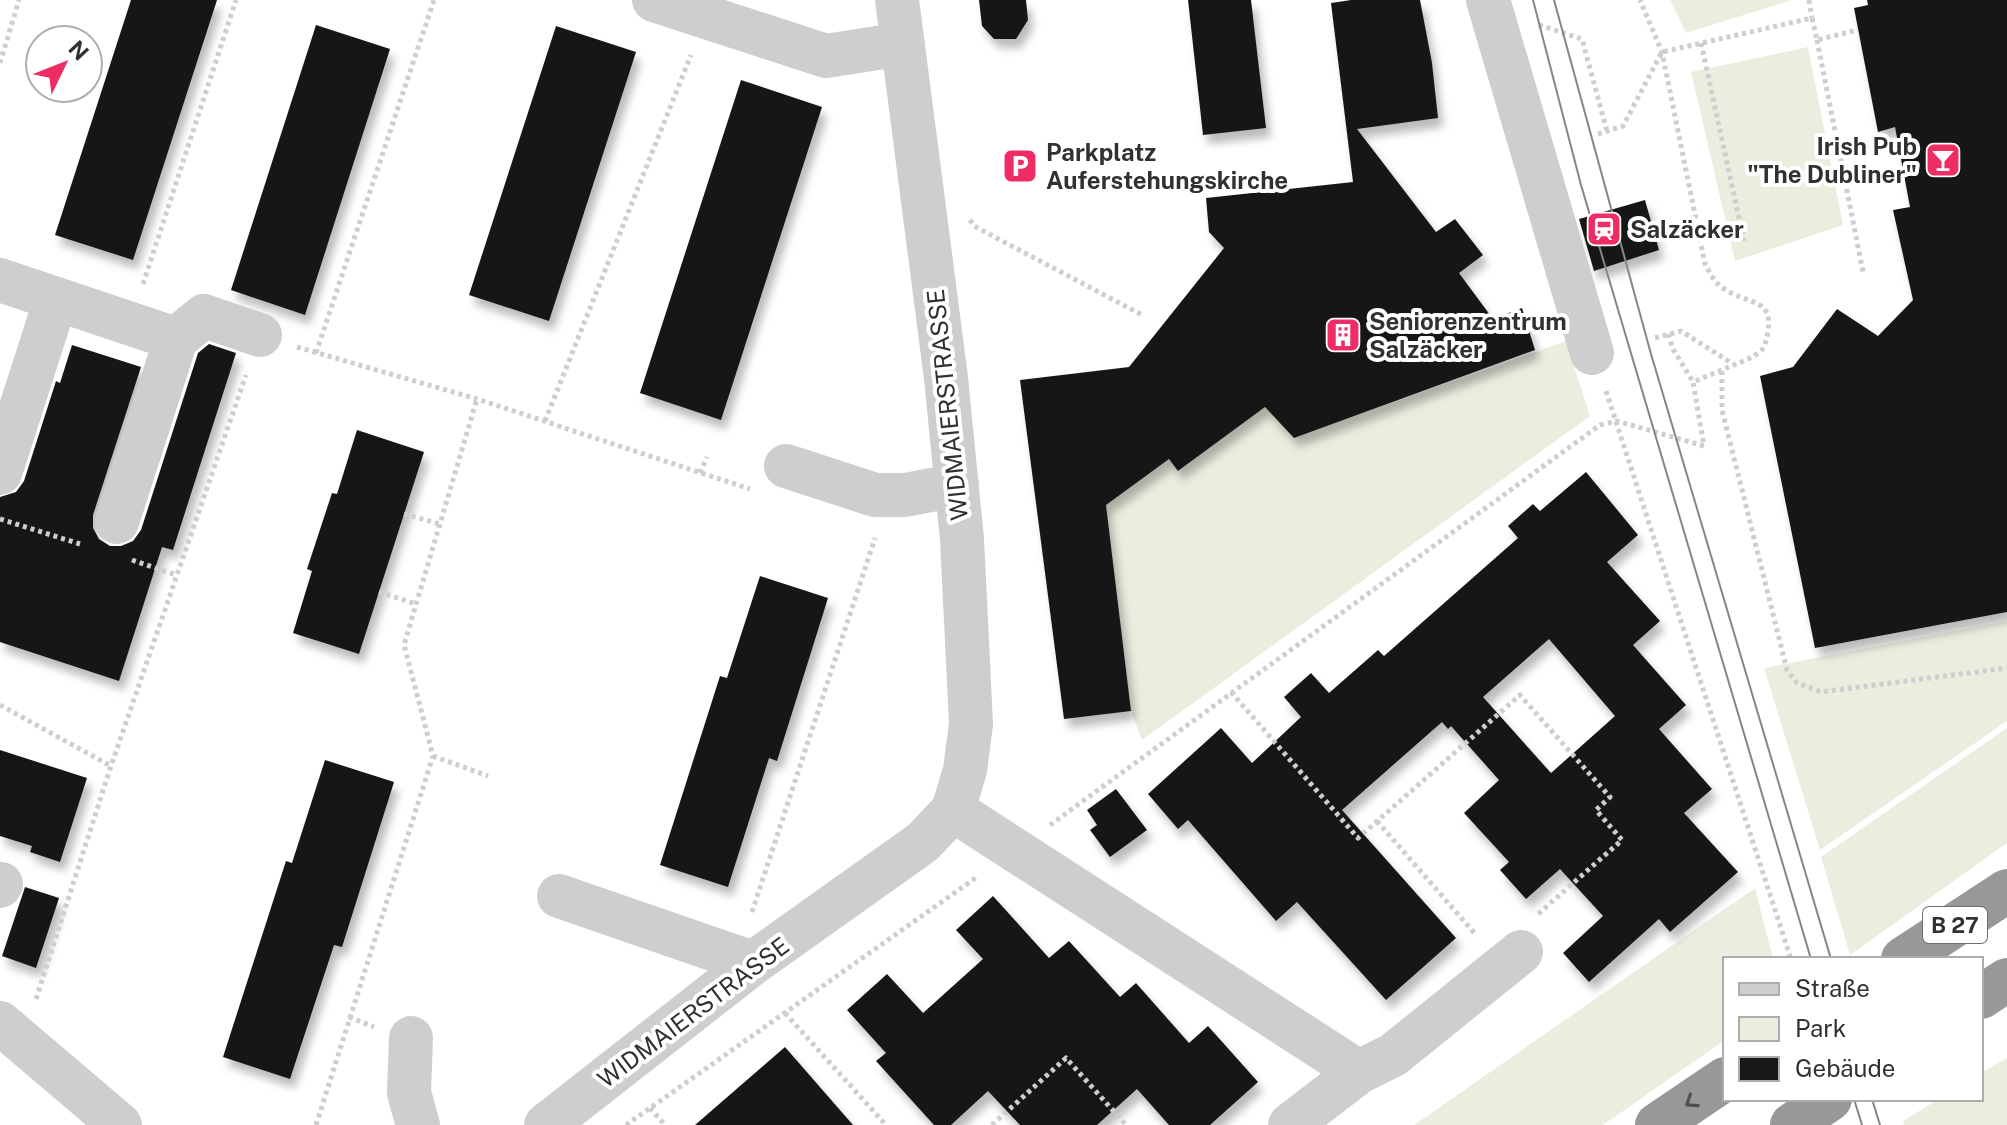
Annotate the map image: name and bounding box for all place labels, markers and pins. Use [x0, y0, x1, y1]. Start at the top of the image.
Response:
place label: Irish Pub "The Dubliner" [1747, 132, 1917, 188]
place label: Parkplatz Auferstehungskirche [1046, 138, 1288, 194]
bar icon: Irish Pub "The Dubliner" [1924, 141, 1962, 179]
parking icon: Parkplatz Auferstehungskirche [1001, 147, 1039, 185]
station icon: Salzäcker [1585, 210, 1623, 248]
place label: Salzäcker [1630, 215, 1744, 243]
place label: Seniorenzentrum Salzäcker [1369, 307, 1567, 363]
building icon: Seniorenzentrum Salzäcker [1324, 316, 1362, 354]

